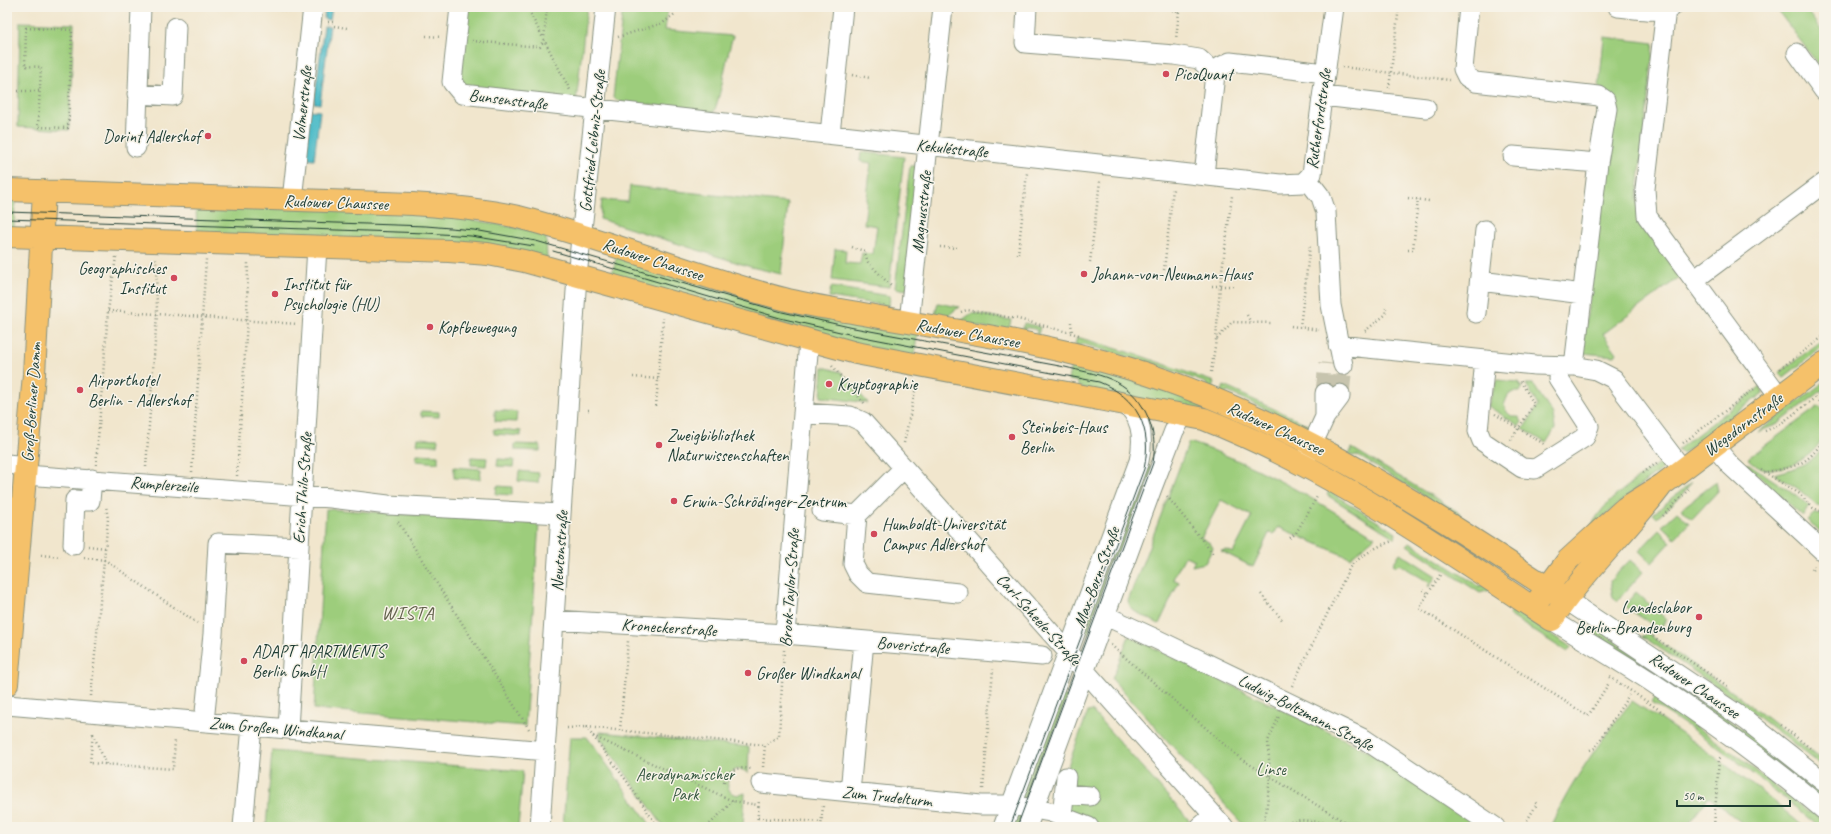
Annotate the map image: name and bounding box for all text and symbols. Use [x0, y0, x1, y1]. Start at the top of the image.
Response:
street label: Volmerstraße [288, 64, 317, 143]
place label: PicoQuant [1174, 64, 1235, 85]
street label: Rutherfordstraße [1301, 66, 1336, 171]
street label: Gottfried-Leibniz-Straße [575, 68, 611, 213]
marker: PicoQuant [1161, 69, 1171, 79]
street label: Bunsenstraße [468, 84, 550, 115]
place label: Dorint Adlershof [103, 126, 204, 147]
marker: Dorint Adlershof [203, 131, 213, 141]
street label: Kekuléstraße [915, 134, 990, 163]
street label: Magnusstraße [907, 169, 936, 254]
street label: Rudower Chaussee [283, 190, 390, 215]
street label: Rudower Chaussee [600, 233, 707, 286]
place label: Geographisches Institut [78, 258, 168, 299]
place label: Johann-von-Neumann-Haus [1091, 264, 1254, 285]
marker: Johann-von-Neumann-Haus [1079, 269, 1089, 279]
marker: Geographisches Institut [169, 273, 179, 283]
place label: Institut für Psychologie (HU) [283, 274, 380, 315]
marker: Institut für Psychologie (HU) [270, 289, 280, 299]
street label: Rudower Chaussee [915, 314, 1023, 353]
place label: Kopfbewegung [438, 317, 517, 338]
marker: Kopfbewegung [425, 322, 435, 332]
street label: Groß-Berliner Damm [17, 341, 46, 463]
place label: Airporthotel Berlin - Adlershof [88, 370, 194, 411]
place label: Kryptographie [837, 374, 919, 395]
marker: Kryptographie [824, 379, 834, 389]
marker: Airporthotel Berlin - Adlershof [75, 385, 85, 395]
street label: Wegedornstraße [1700, 387, 1788, 461]
street label: Rudower Chaussee [1224, 397, 1329, 461]
place label: Steinbeis-Haus Berlin [1020, 417, 1109, 458]
place label: Zweigbibliothek Naturwissenschaften [667, 425, 790, 466]
street label: Erich-Thilo-Straße [288, 430, 317, 544]
marker: Steinbeis-Haus Berlin [1007, 432, 1017, 442]
marker: Zweigbibliothek Naturwissenschaften [654, 440, 664, 450]
street label: Rumplerzeile [129, 472, 200, 497]
place label: Erwin-Schrödinger-Zentrum [682, 491, 847, 512]
marker: Erwin-Schrödinger-Zentrum [669, 496, 679, 506]
street label: Newtonstraße [546, 509, 573, 592]
place label: Humboldt-Universität Campus Adlershof [882, 514, 1008, 555]
street label: Max-Born-Straße [1069, 523, 1125, 630]
street label: Brook-Taylor-Straße [775, 527, 804, 648]
marker: Humboldt-Universität Campus Adlershof [869, 529, 879, 539]
street label: Carl-Scheele-Straße [992, 569, 1086, 671]
place label: Landeslabor Berlin-Brandenburg [1576, 597, 1693, 638]
district label: WISTA [382, 601, 435, 625]
marker: Landeslabor Berlin-Brandenburg [1694, 612, 1704, 622]
street label: Kroneckerstraße [621, 614, 719, 641]
street label: Boveristraße [876, 632, 952, 659]
place label: ADAPT APARTMENTS Berlin GmbH [252, 641, 388, 682]
street label: Rudower Chaussee [1646, 648, 1745, 724]
marker: ADAPT APARTMENTS Berlin GmbH [239, 656, 249, 666]
place label: Großer Windkanal [756, 663, 863, 684]
marker: Großer Windkanal [743, 668, 753, 678]
street label: Ludwig-Boltzmann-Straße [1235, 669, 1378, 756]
street label: Zum Großen Windkanal [208, 712, 347, 745]
park label: Linse [1256, 759, 1287, 780]
park label: Aerodynamischer Park [636, 764, 736, 805]
street label: Zum Trudelturm [841, 781, 934, 812]
scale bar [1677, 782, 1790, 808]
text: 50 m [1683, 788, 1705, 804]

